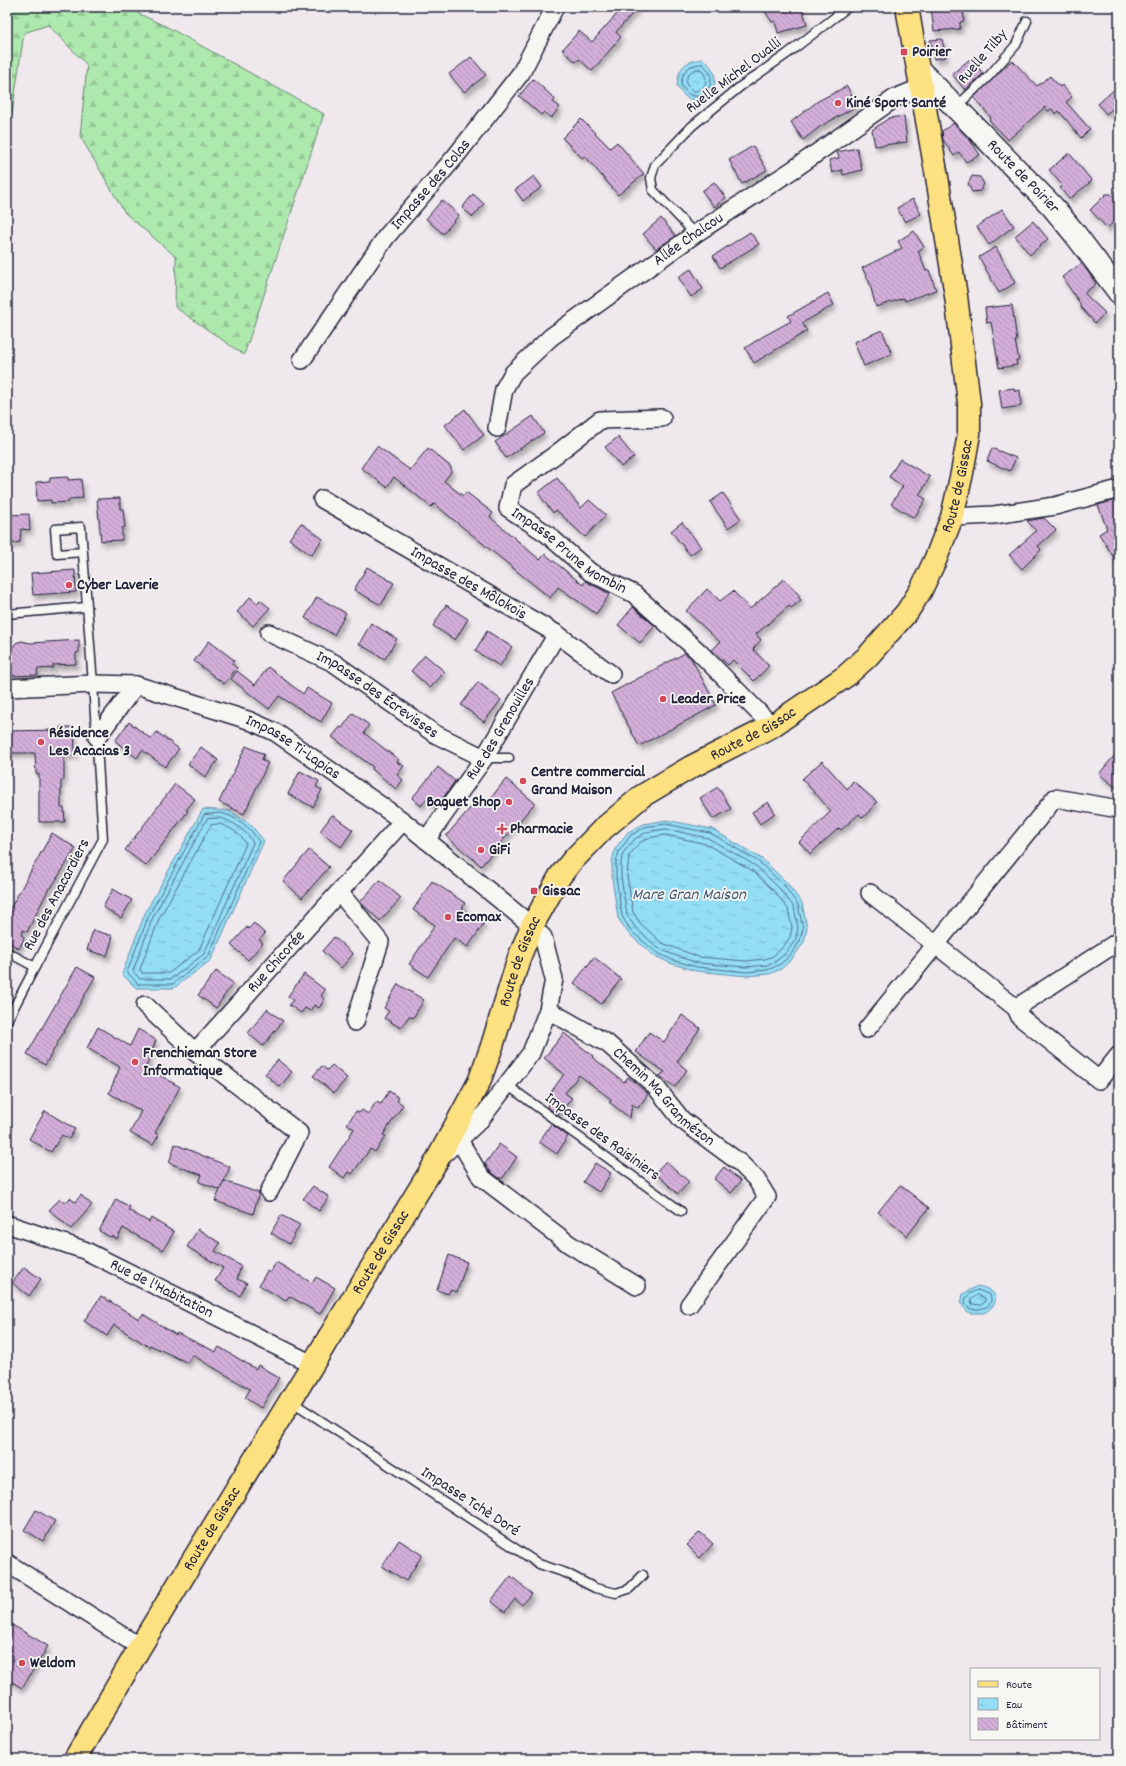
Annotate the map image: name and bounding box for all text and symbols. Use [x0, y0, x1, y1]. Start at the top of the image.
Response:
street label: Ruelle Tilby [952, 24, 1014, 90]
street label: Ruelle Michel Oualli [681, 32, 787, 120]
place label: Poirier [912, 41, 952, 64]
marker: Poirier [899, 47, 909, 57]
place label: Kiné Sport Santé [846, 92, 946, 115]
marker: Kiné Sport Santé [833, 98, 843, 108]
street label: Impasse des Colas [385, 134, 477, 235]
street label: Route de Poirier [981, 134, 1065, 219]
street label: Allée Chalcou [649, 207, 728, 272]
street label: Route de Gissac [935, 438, 979, 536]
street label: Impasse Prune Mombin [506, 502, 631, 600]
street label: Impasse des Môlokoïs [406, 541, 531, 626]
place label: Cyber Laverie [77, 574, 159, 597]
marker: Cyber Laverie [64, 580, 74, 590]
street label: Impasse des Écrevisses [312, 645, 443, 745]
street label: Rue des Grenouilles [460, 672, 541, 785]
place label: Leader Price [671, 688, 746, 711]
marker: Leader Price [658, 694, 668, 704]
street label: Route de Gissac [706, 701, 801, 767]
street label: Impasse Ti-Lapias [242, 709, 345, 786]
place label: Résidence Les Acacias 3 [49, 722, 130, 763]
marker: Résidence Les Acacias 3 [36, 737, 46, 747]
place label: Centre commercial Grand Maison [531, 761, 645, 802]
marker: Centre commercial Grand Maison [518, 776, 528, 786]
place label: Baguet Shop [427, 791, 501, 814]
marker: Baguet Shop [504, 797, 514, 807]
place label: Pharmacie [510, 818, 573, 841]
marker: Pharmacie [497, 824, 507, 834]
street label: Rue des Anacardiers [18, 835, 96, 955]
place label: GiFi [489, 839, 510, 862]
marker: GiFi [476, 845, 486, 855]
place label: Gissac [542, 880, 581, 903]
water label: Mare Gran Maison [632, 884, 747, 908]
marker: Gissac [529, 886, 539, 896]
place label: Ecomax [456, 906, 501, 929]
street label: Route de Gissac [493, 911, 547, 1010]
marker: Ecomax [443, 912, 453, 922]
street label: Rue Chicorée [242, 925, 311, 998]
place label: Frenchieman Store Informatique [143, 1042, 257, 1083]
street label: Chemin Ma Granmézon [607, 1042, 720, 1152]
marker: Frenchieman Store Informatique [130, 1057, 140, 1067]
street label: Impasse des Raisiniers [539, 1087, 665, 1187]
street label: Route de Gissac [346, 1206, 416, 1299]
street label: Rue de l'Habitation [106, 1253, 217, 1324]
street label: Impasse Tchè Doré [416, 1461, 524, 1543]
street label: Route de Gissac [178, 1482, 247, 1575]
place label: Weldom [30, 1652, 76, 1675]
marker: Weldom [17, 1658, 27, 1668]
legend [970, 1668, 1100, 1740]
text: Route [1006, 1677, 1032, 1694]
text: Eau [1006, 1697, 1022, 1714]
text: Bâtiment [1006, 1717, 1048, 1734]

